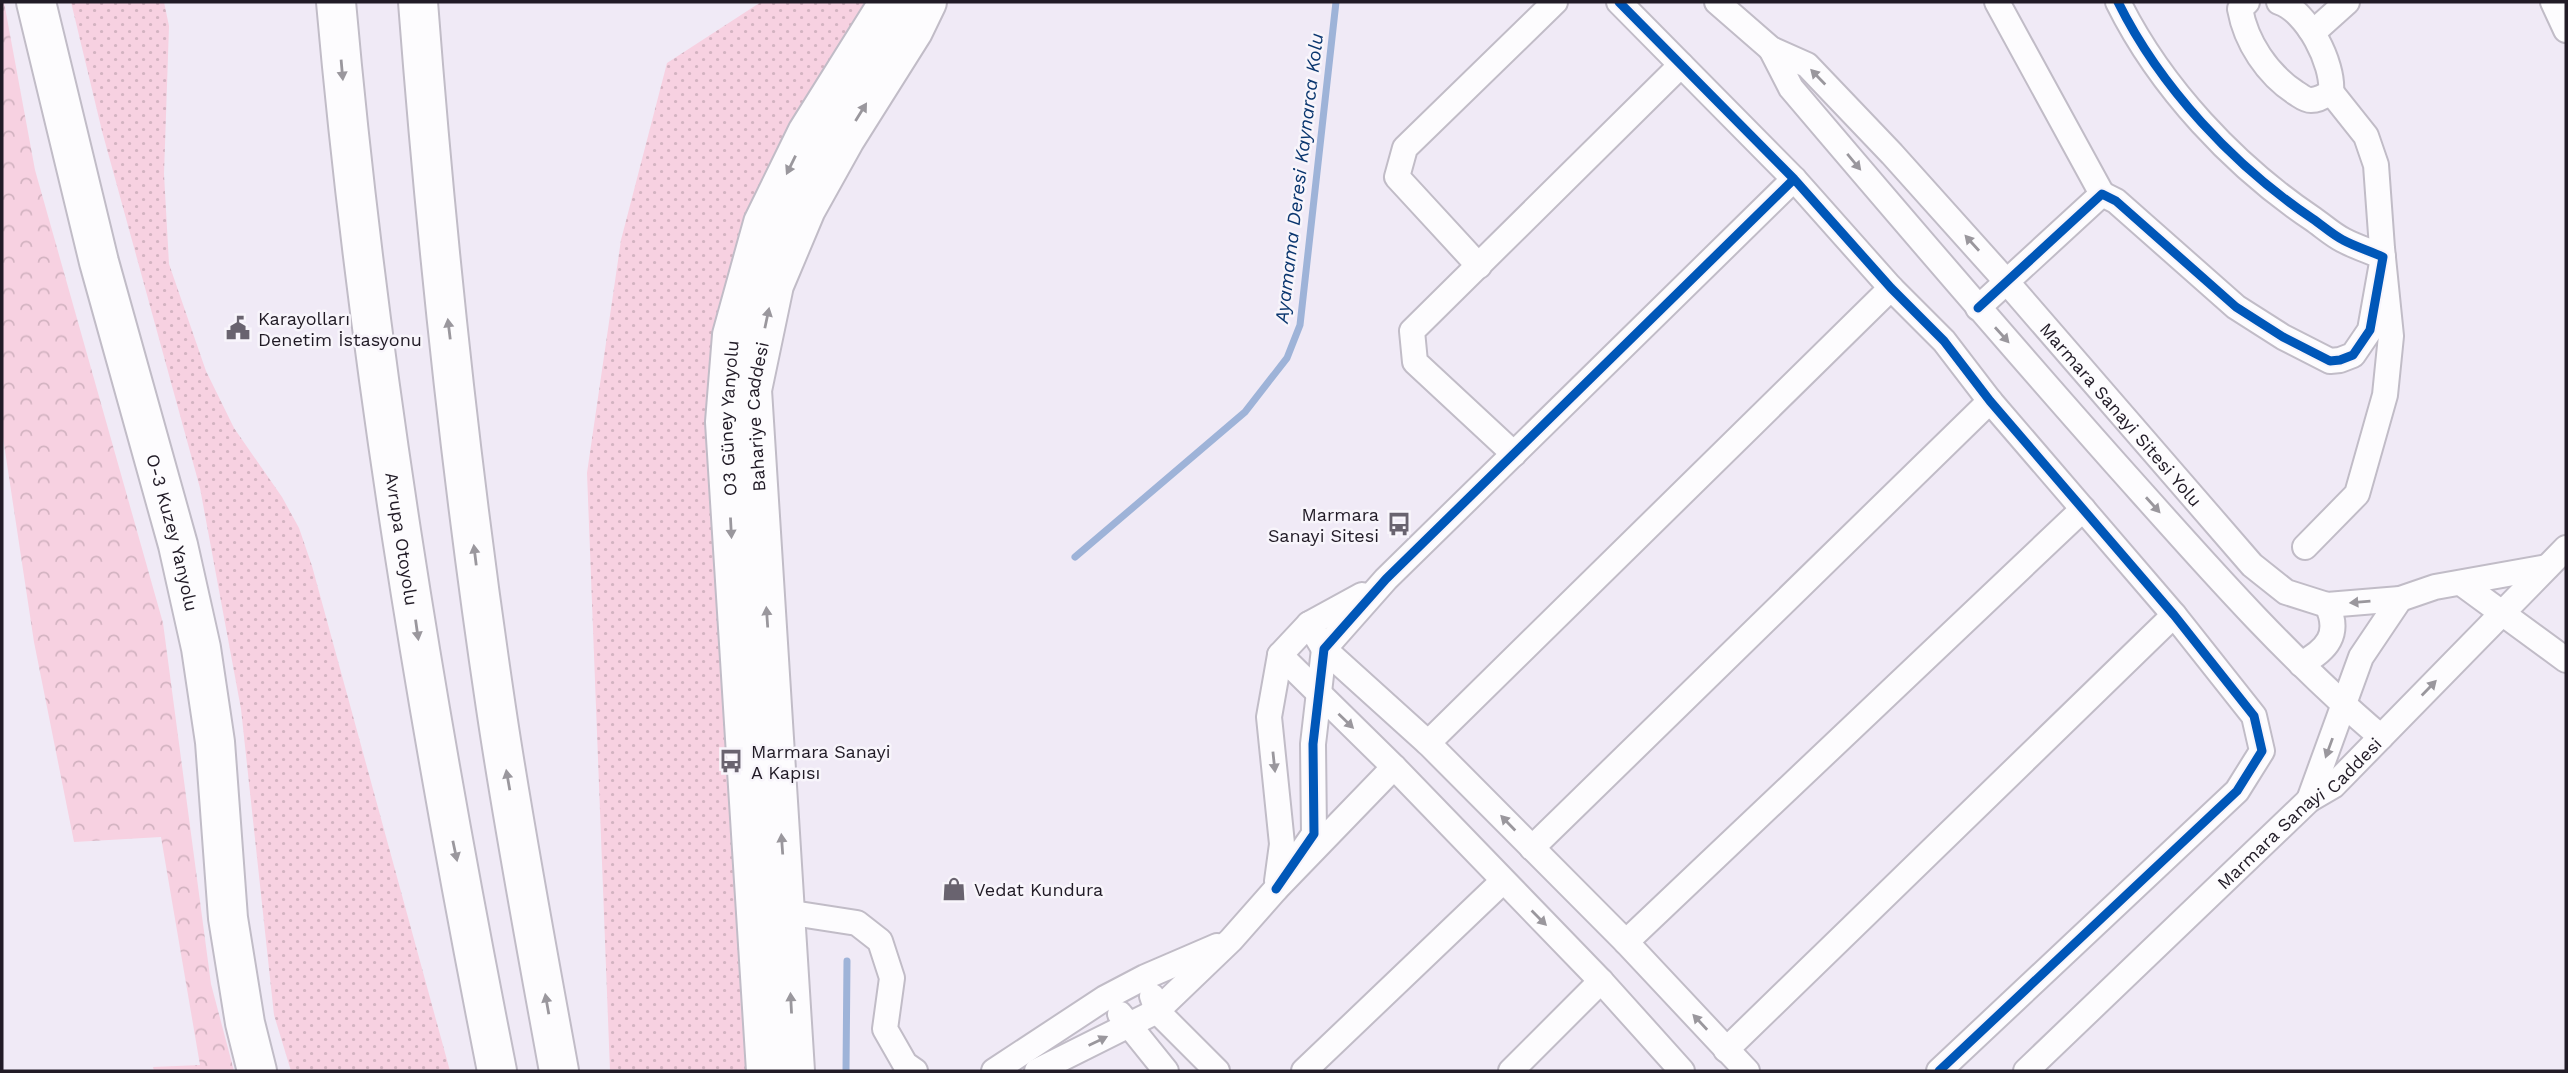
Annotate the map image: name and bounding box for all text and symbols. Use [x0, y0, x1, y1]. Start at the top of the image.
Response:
water label: Ayamama Deresi Kaynarca Kolu [1270, 32, 1328, 325]
one-way arrow [337, 59, 348, 81]
one-way arrow [1810, 69, 1826, 86]
one-way arrow [855, 103, 868, 122]
one-way arrow [1846, 154, 1861, 171]
one-way arrow [786, 155, 797, 175]
one-way arrow [1965, 235, 1981, 252]
one-way arrow [762, 307, 773, 329]
place label: Karayolları Denetim İstasyonu [258, 308, 422, 350]
public building icon: Karayolları Denetim İstasyonu [224, 314, 252, 342]
one-way arrow [443, 318, 454, 340]
street label: Marmara Sanayi Sitesi Yolu [2036, 318, 2207, 510]
one-way arrow [1994, 326, 2010, 344]
street label: O3 Güney Yanyolu [714, 340, 742, 497]
street label: Bahariye Caddesi [741, 340, 772, 492]
street label: O-3 Kuzey Yanyolu [143, 451, 203, 613]
street label: Avrupa Otoyolu [382, 471, 423, 607]
one-way arrow [2145, 496, 2161, 514]
place label: Marmara Sanayi Sitesi [1268, 504, 1379, 546]
bus stop icon: Marmara Sanayi Sitesi [1385, 510, 1413, 538]
one-way arrow [726, 518, 737, 540]
one-way arrow [470, 544, 481, 566]
one-way arrow [2349, 597, 2371, 608]
one-way arrow [761, 606, 772, 628]
one-way arrow [412, 619, 423, 641]
one-way arrow [2421, 679, 2438, 696]
one-way arrow [1337, 712, 1354, 728]
street label: Marmara Sanayi Caddesi [2212, 733, 2385, 893]
one-way arrow [2324, 738, 2335, 759]
place label: Marmara Sanayi A Kapısı [751, 741, 891, 783]
bus stop icon: Marmara Sanayi A Kapısı [717, 747, 745, 775]
one-way arrow [1268, 751, 1279, 773]
one-way arrow [502, 769, 513, 791]
one-way arrow [1499, 815, 1516, 832]
one-way arrow [776, 833, 787, 855]
one-way arrow [450, 840, 461, 862]
shop icon: Vedat Kundura [940, 875, 968, 903]
place label: Vedat Kundura [974, 879, 1103, 900]
one-way arrow [1531, 910, 1548, 927]
one-way arrow [785, 992, 796, 1014]
one-way arrow [541, 993, 552, 1015]
one-way arrow [1692, 1013, 1708, 1031]
one-way arrow [1088, 1036, 1108, 1047]

